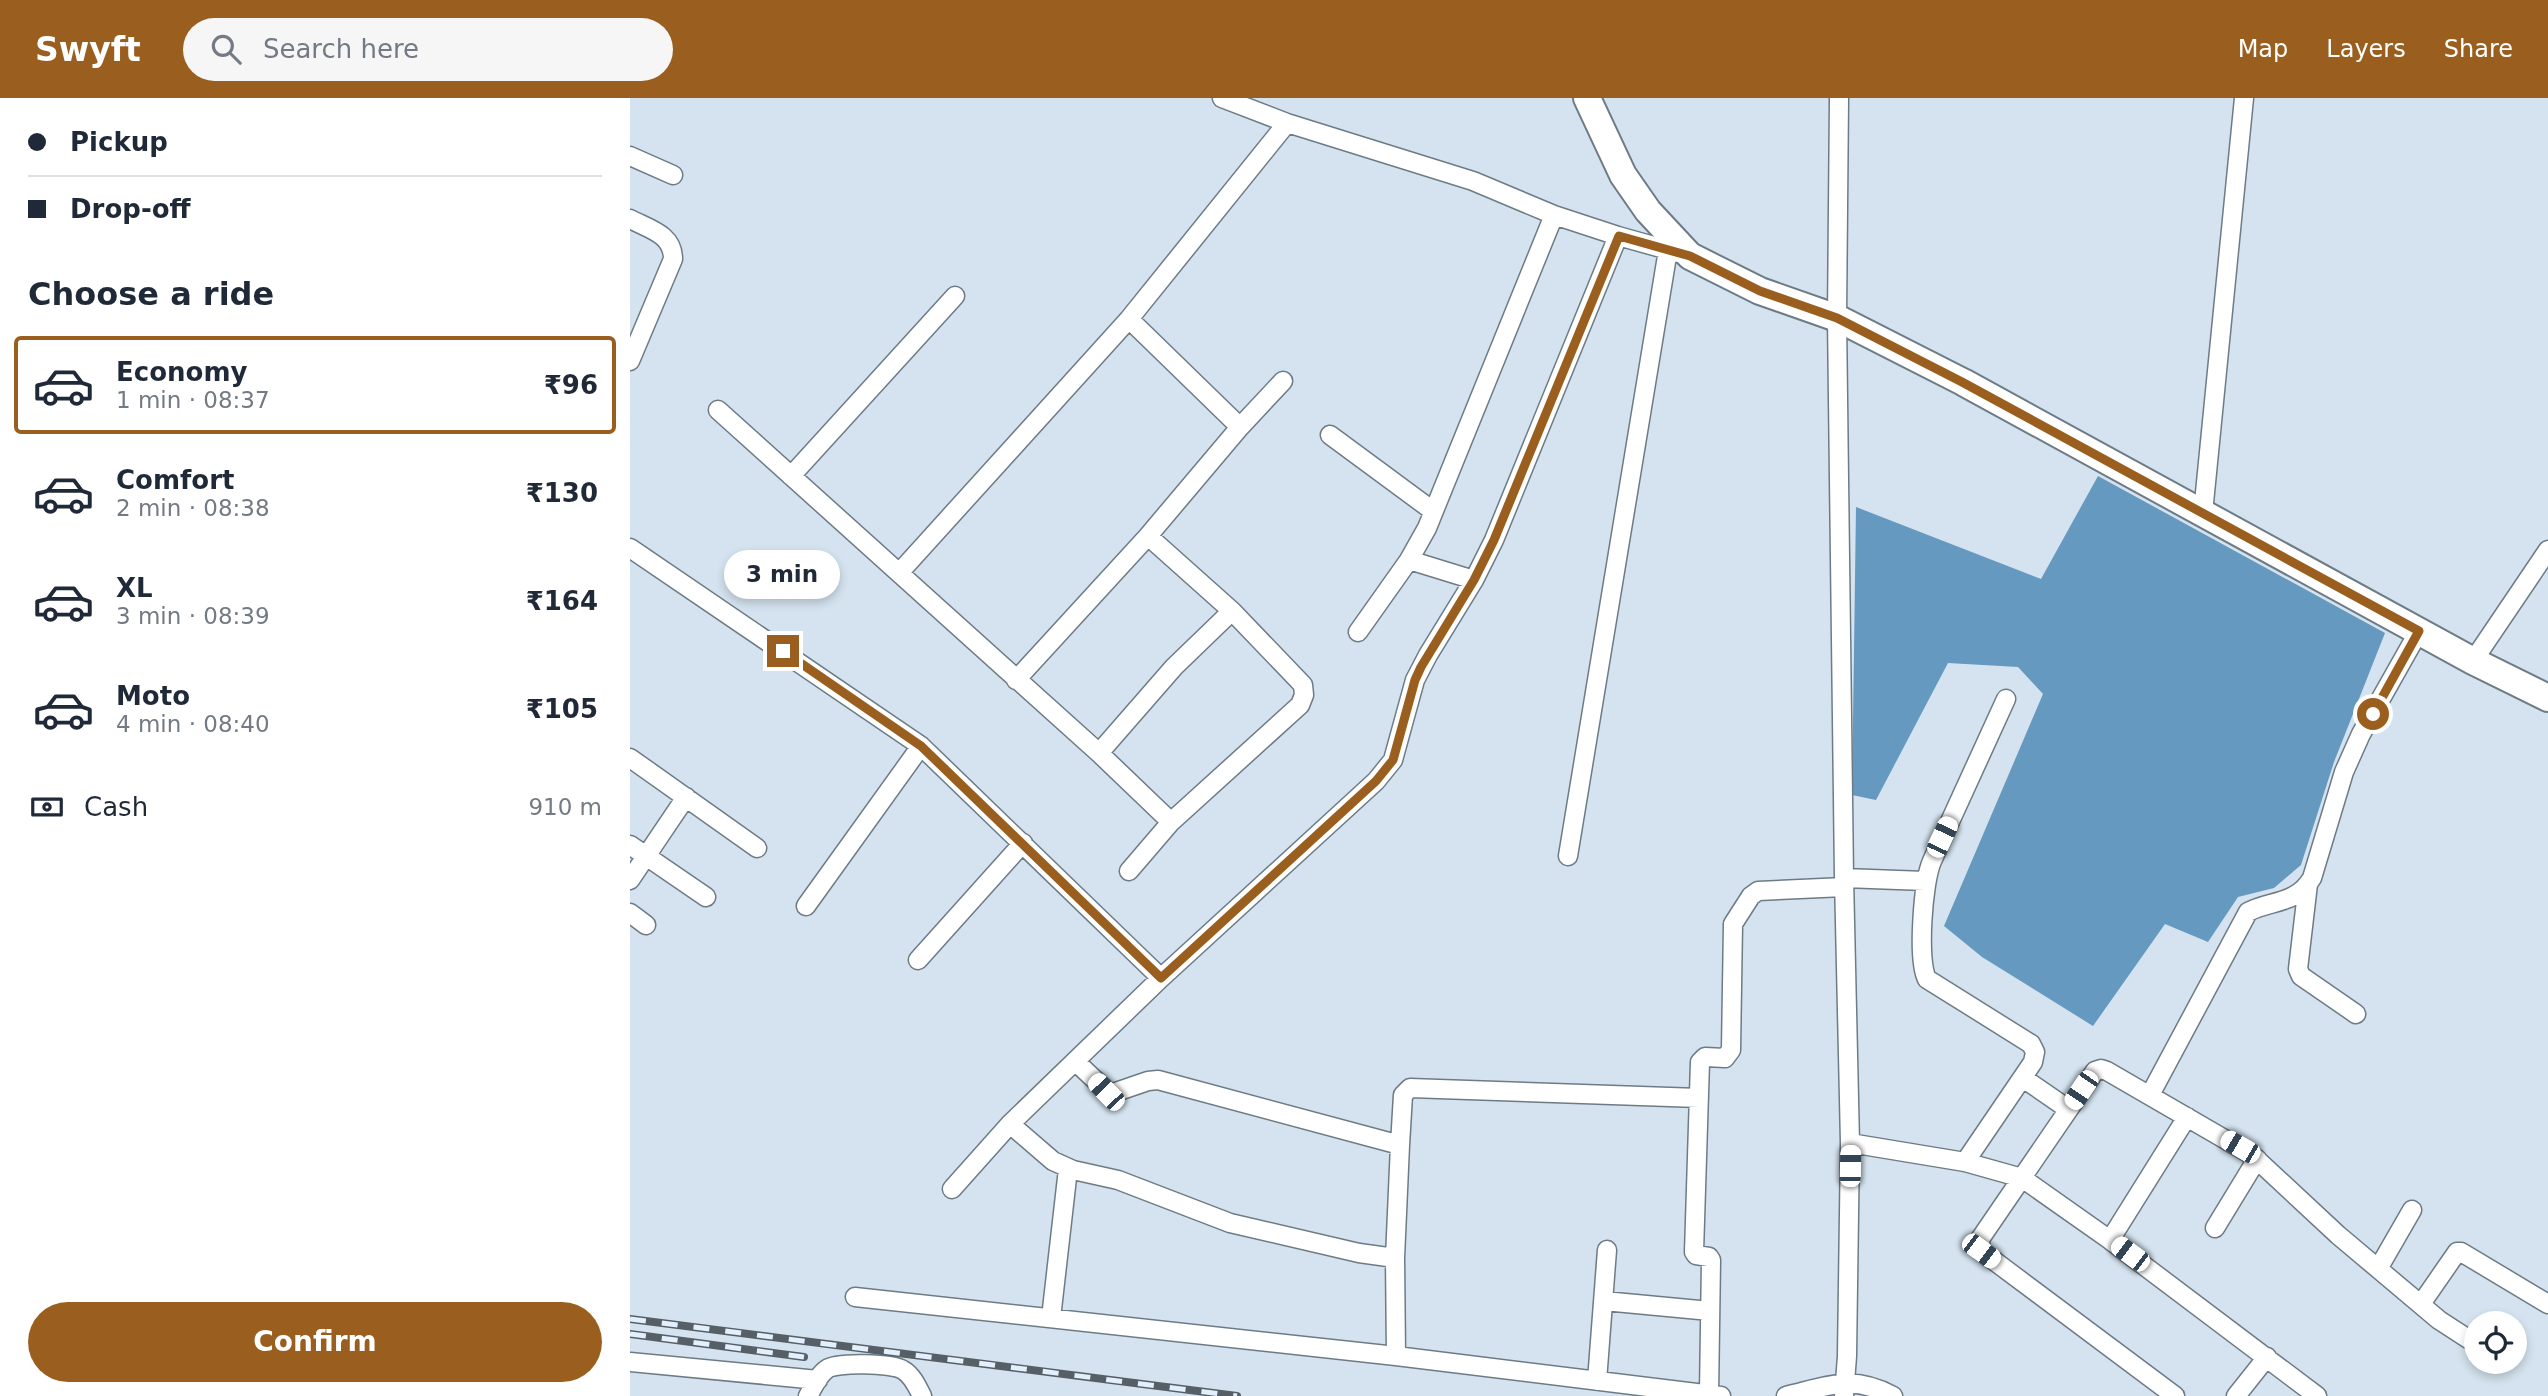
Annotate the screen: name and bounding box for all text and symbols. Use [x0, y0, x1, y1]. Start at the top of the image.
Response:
search box [183, 18, 673, 81]
text: Swyft [35, 30, 141, 69]
icon: search [207, 30, 245, 68]
text: Search here [263, 34, 419, 64]
text: Map [2238, 35, 2288, 63]
text: Layers [2326, 35, 2406, 63]
text: Share [2444, 35, 2513, 63]
text: Pickup [70, 127, 168, 157]
text: Drop-off [70, 194, 191, 224]
text: Choose a ride [28, 275, 274, 313]
icon: car [32, 354, 95, 417]
text: Economy [116, 357, 247, 387]
text: ₹96 [544, 370, 598, 400]
text: 1 min · 08:37 [116, 387, 270, 413]
icon: car [32, 462, 95, 525]
text: Comfort [116, 465, 234, 495]
text: ₹130 [526, 478, 598, 508]
text: 2 min · 08:38 [116, 495, 270, 521]
callout: 3 min [725, 550, 841, 598]
text: 3 min [746, 561, 818, 587]
icon: car [32, 570, 95, 633]
text: XL [116, 573, 153, 603]
text: ₹164 [526, 586, 598, 616]
text: 3 min · 08:39 [116, 603, 270, 629]
route end [767, 635, 799, 667]
icon: car [32, 678, 95, 741]
text: Moto [116, 681, 190, 711]
text: ₹105 [526, 694, 598, 724]
route start [2357, 698, 2389, 730]
text: 4 min · 08:40 [116, 711, 270, 737]
icon: cash [28, 788, 66, 826]
text: Cash [84, 792, 148, 822]
text: 910 m [528, 794, 602, 820]
car [1924, 814, 1961, 860]
car [2061, 1067, 2102, 1113]
car [1084, 1070, 1129, 1114]
car [2217, 1127, 2264, 1167]
car [1840, 1145, 1861, 1187]
car [1958, 1230, 2005, 1272]
car [2107, 1233, 2154, 1275]
button: Confirm [28, 1302, 602, 1382]
map controls [2464, 1311, 2527, 1374]
button: locate [2464, 1311, 2527, 1374]

